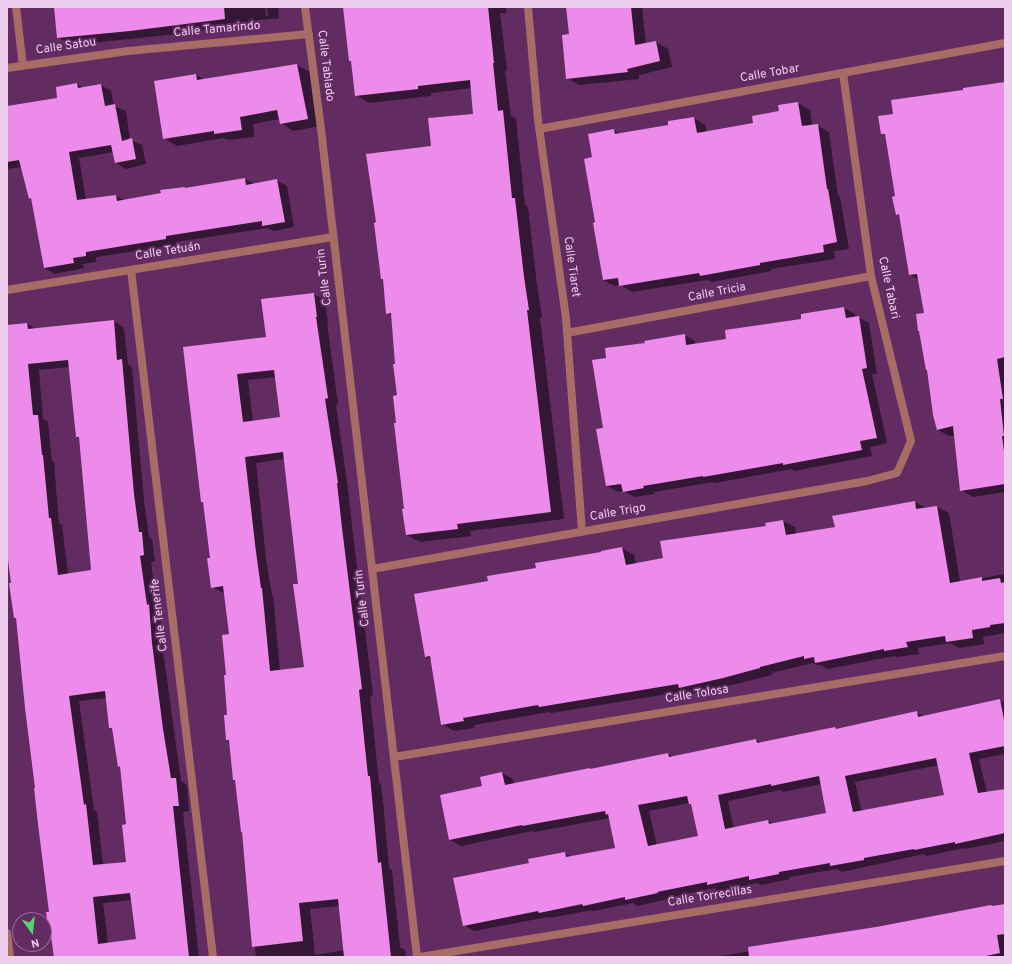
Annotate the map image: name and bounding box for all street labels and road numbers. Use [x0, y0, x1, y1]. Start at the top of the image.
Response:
street label: Calle Tamarindo [173, 19, 261, 41]
street label: Calle Tablado [313, 29, 337, 103]
street label: Calle Satou [35, 36, 97, 58]
street label: Calle Tobar [739, 62, 801, 86]
street label: Calle Tiaret [560, 236, 582, 298]
street label: Calle Tetuán [134, 240, 202, 264]
street label: Calle Turin [314, 248, 336, 306]
street label: Calle Tabari [874, 256, 902, 320]
street label: Calle Tricia [687, 280, 747, 306]
street label: Calle Trigo [589, 501, 647, 525]
street label: Calle Turin [352, 569, 374, 627]
street label: Calle Tenerife [148, 578, 172, 652]
street label: Calle Tolosa [664, 683, 730, 707]
street label: Calle Torrecillas [667, 883, 753, 911]

